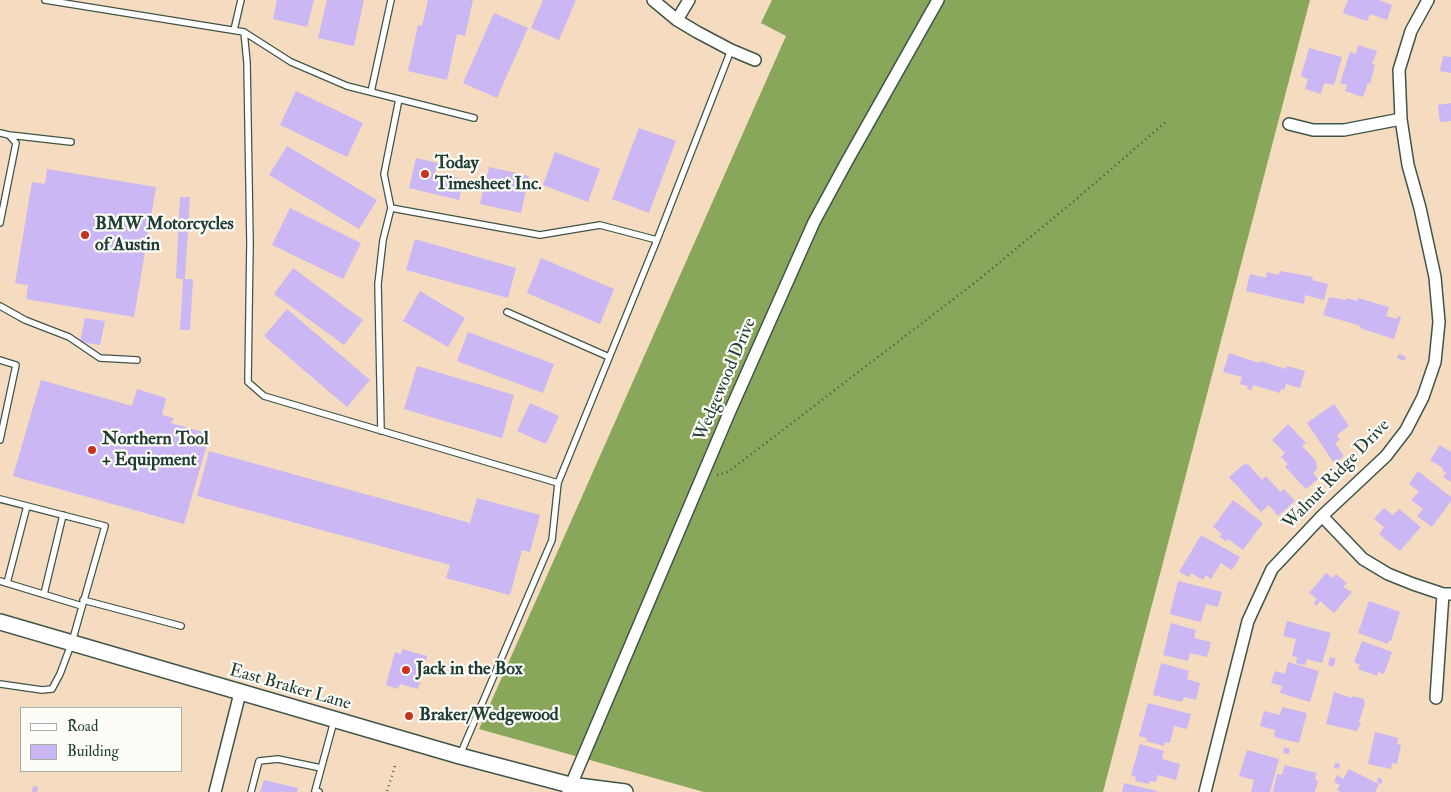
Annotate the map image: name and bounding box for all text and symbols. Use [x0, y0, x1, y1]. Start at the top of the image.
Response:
place label: Today Timesheet Inc. [435, 153, 542, 195]
marker: Today Timesheet Inc. [419, 168, 431, 180]
place label: BMW Motorcycles of Austin [95, 214, 234, 256]
marker: BMW Motorcycles of Austin [79, 229, 91, 241]
street label: Wedgewood Drive [690, 315, 762, 445]
street label: Walnut Ridge Drive [1279, 415, 1395, 535]
place label: Northern Tool + Equipment [102, 429, 209, 472]
marker: Northern Tool + Equipment [86, 444, 98, 456]
place label: Jack in the Box [416, 659, 523, 681]
street label: East Braker Lane [227, 660, 353, 716]
marker: Jack in the Box [400, 664, 412, 676]
place label: Braker/Wedgewood [419, 705, 559, 727]
legend [20, 707, 182, 772]
marker: Braker/Wedgewood [403, 710, 415, 722]
text: Road [67, 717, 98, 736]
text: Building [67, 742, 119, 761]

